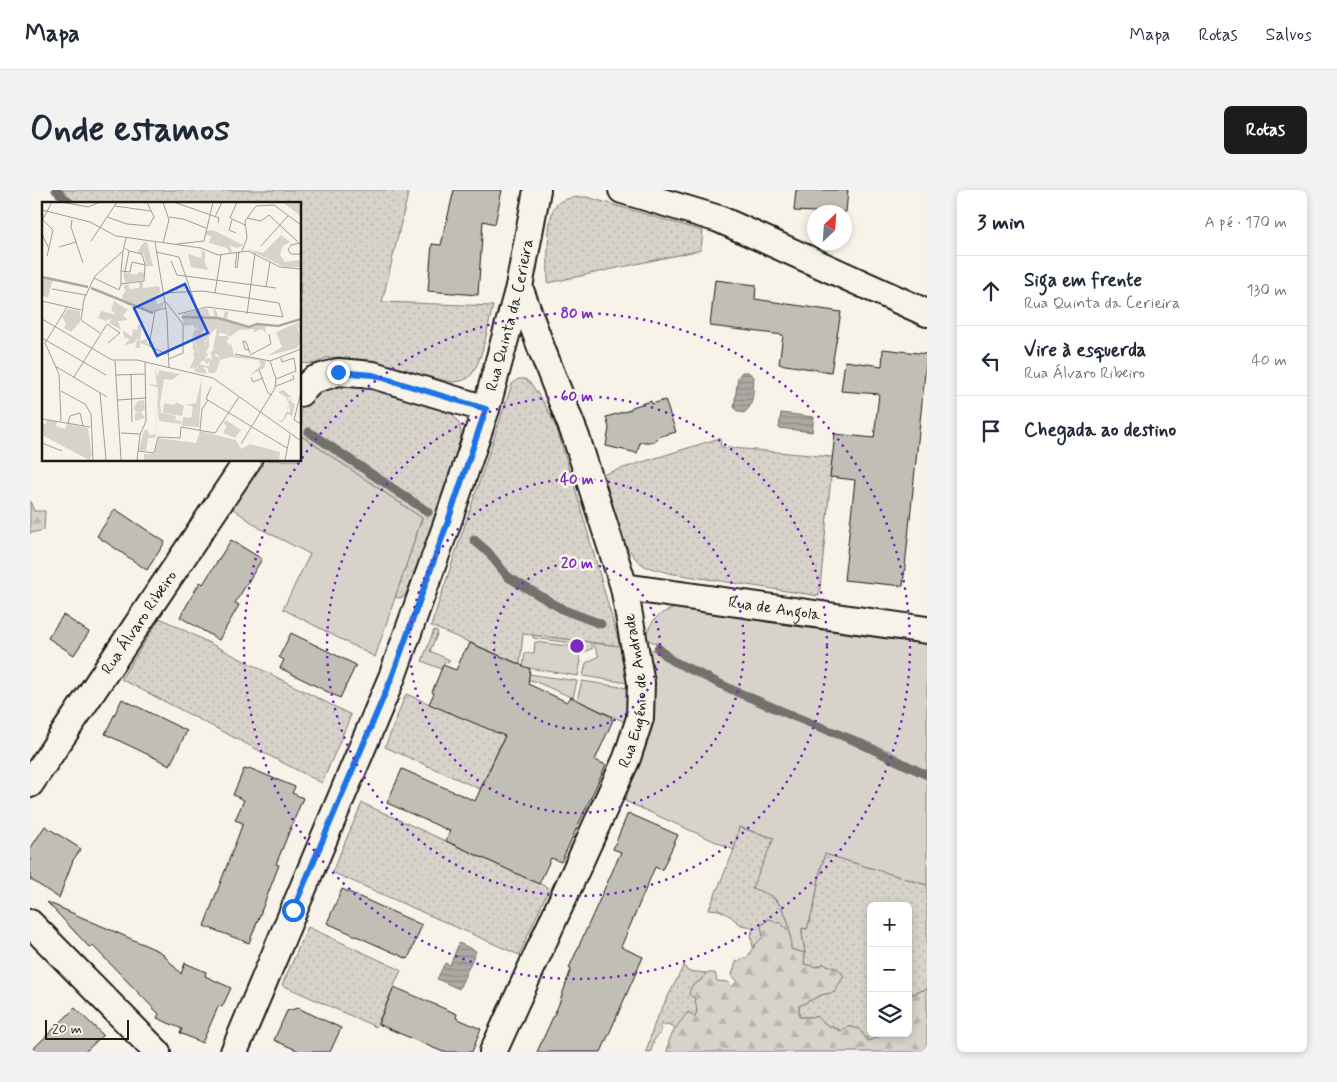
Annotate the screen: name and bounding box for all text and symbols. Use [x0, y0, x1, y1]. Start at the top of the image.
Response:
text: Mapa [25, 19, 80, 50]
text: Mapa [1129, 23, 1170, 47]
text: Rotas [1198, 23, 1238, 47]
text: Salvos [1266, 23, 1312, 47]
button: Rotas [1224, 106, 1307, 154]
text: Onde estamos [30, 107, 230, 153]
inset map [42, 202, 301, 461]
north arrow [807, 205, 852, 250]
text: 3 min [977, 209, 1025, 237]
text: A pé · 170 m [1204, 212, 1287, 233]
street label: Rua Quinta da Cerieira [481, 237, 538, 394]
text: Siga em frente [1024, 268, 1142, 293]
icon: ahead [977, 277, 1005, 305]
text: 130 m [1246, 280, 1287, 301]
text: Rua Quinta da Cerieira [1024, 293, 1180, 314]
text: 80 m [560, 304, 594, 324]
text: Vire à esquerda [1024, 338, 1146, 363]
icon: left [977, 347, 1005, 375]
text: 40 m [1251, 350, 1287, 371]
route end [327, 361, 350, 384]
text: Rua Álvaro Ribeiro [1024, 363, 1145, 384]
text: 60 m [561, 387, 593, 407]
icon: arrive [977, 417, 1005, 445]
text: Chegada ao destino [1024, 418, 1176, 443]
text: 40 m [560, 470, 594, 490]
text: 20 m [561, 554, 593, 574]
street label: Rua Álvaro Ribeiro [96, 566, 181, 678]
street label: Rua de Angola [727, 591, 822, 625]
street label: Rua Eugénio de Andrade [613, 611, 652, 771]
centre of rings [568, 637, 586, 655]
route start [282, 899, 305, 922]
map controls [867, 902, 912, 1037]
button: + [867, 902, 912, 947]
button: − [867, 947, 912, 992]
button: layers [867, 992, 912, 1037]
scale bar [45, 1017, 129, 1040]
text: 20 m [52, 1020, 82, 1038]

